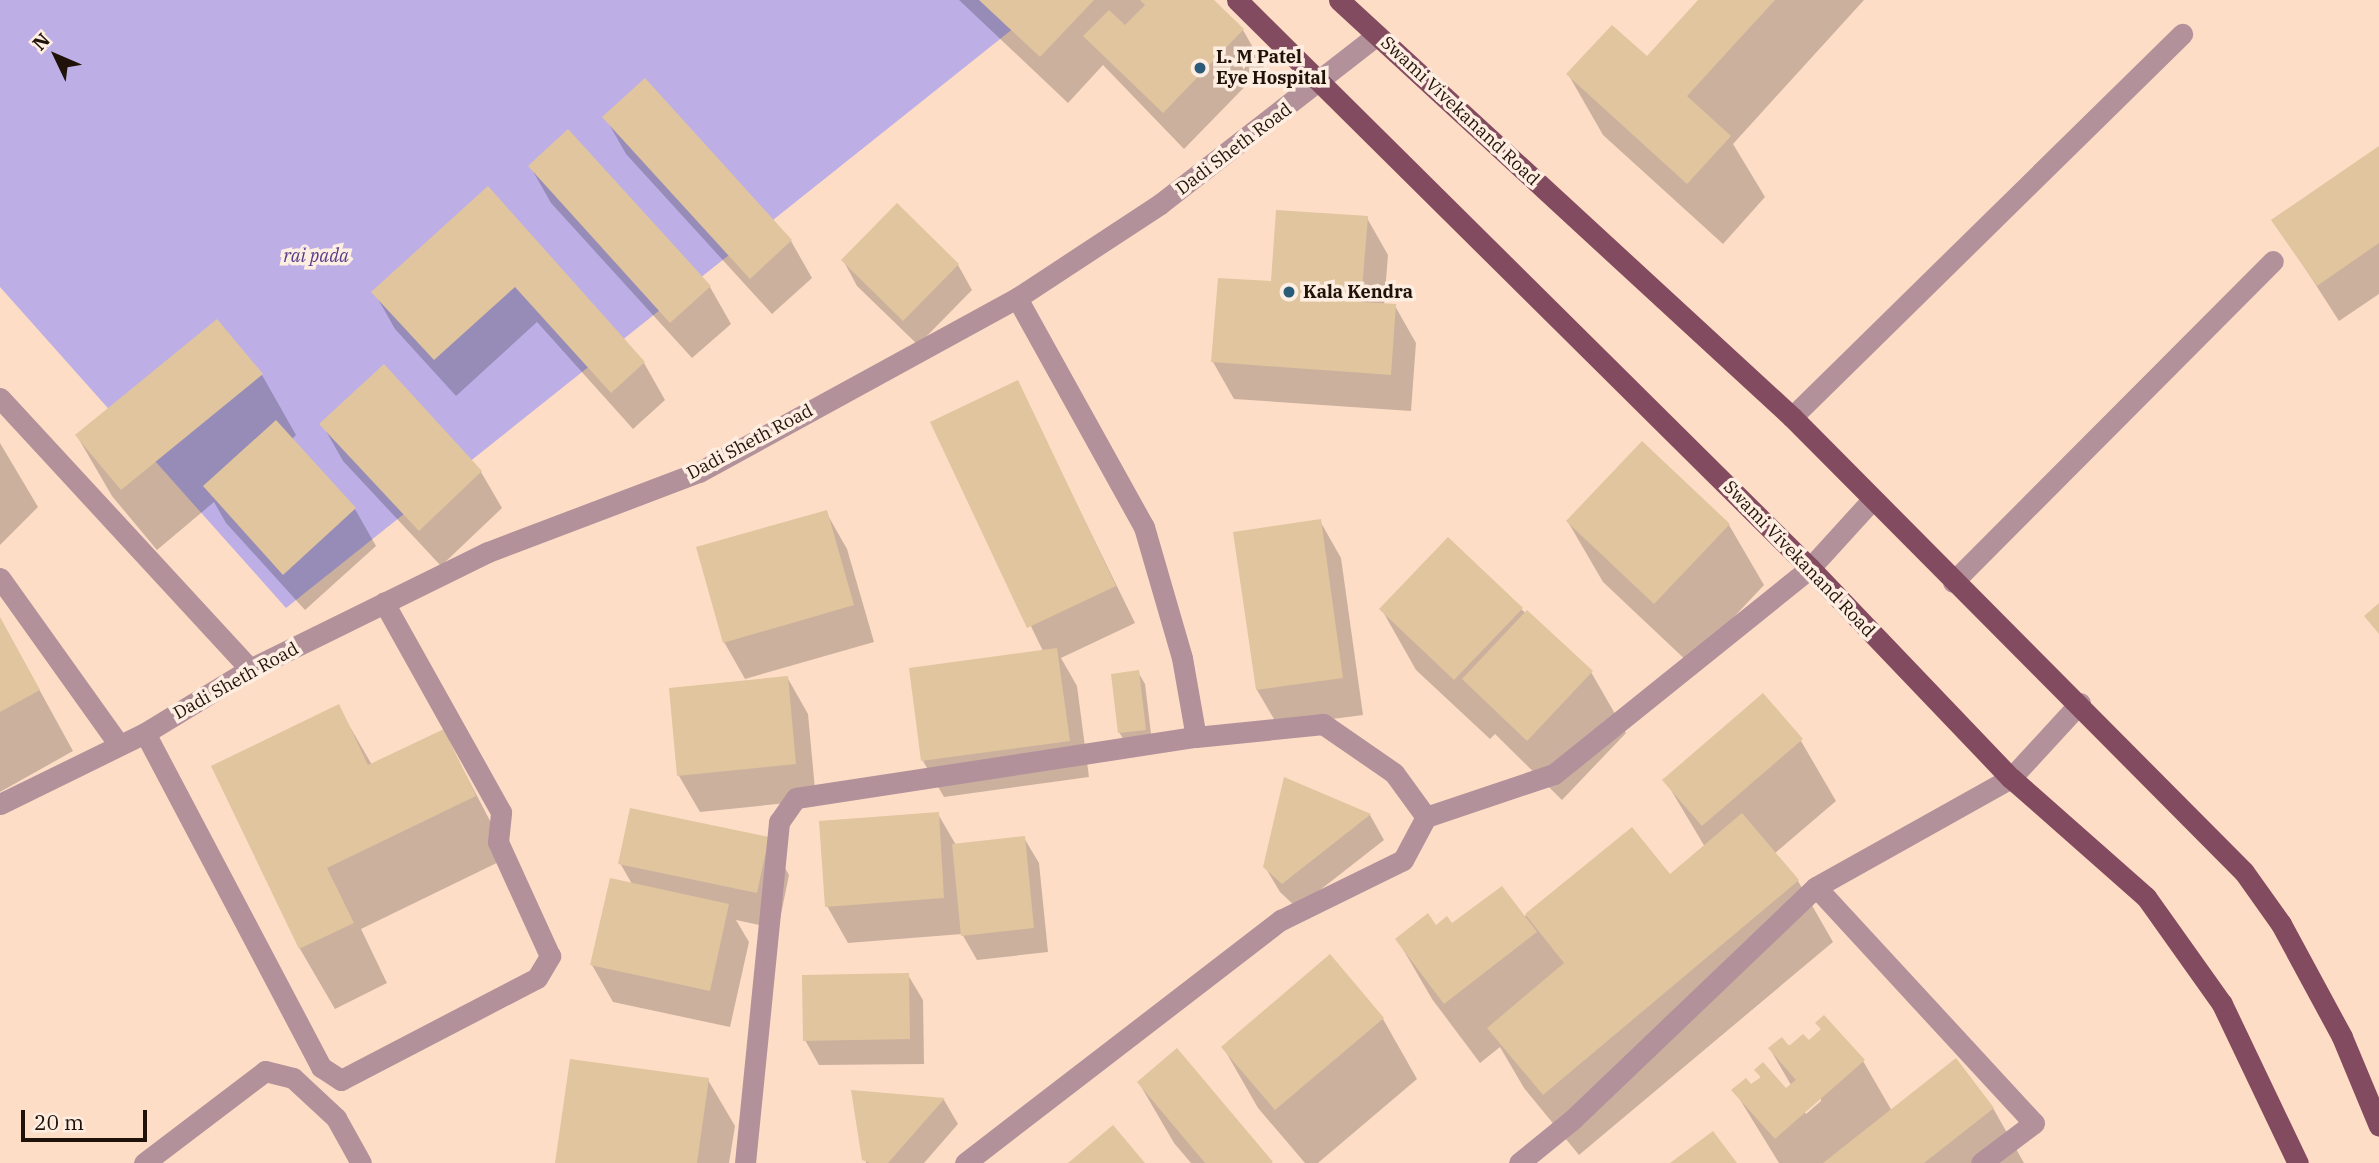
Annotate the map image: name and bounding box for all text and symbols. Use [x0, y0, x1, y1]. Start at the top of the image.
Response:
north arrow [21, 21, 91, 91]
text: N [27, 28, 55, 55]
street label: Swami Vivekanand Road [1376, 32, 1544, 190]
place label: L. M Patel Eye Hospital [1216, 47, 1327, 90]
marker: L. M Patel Eye Hospital [1190, 58, 1210, 78]
street label: Dadi Sheth Road [1172, 98, 1296, 200]
park label: rai pada [283, 245, 349, 267]
place label: Kala Kendra [1303, 281, 1413, 303]
marker: Kala Kendra [1281, 284, 1297, 300]
street label: Dadi Sheth Road [683, 400, 817, 484]
street label: Swami Vivekanand Road [1719, 476, 1879, 642]
street label: Dadi Sheth Road [170, 638, 302, 724]
scale bar [24, 1096, 150, 1140]
text: 20 m [34, 1108, 84, 1136]

